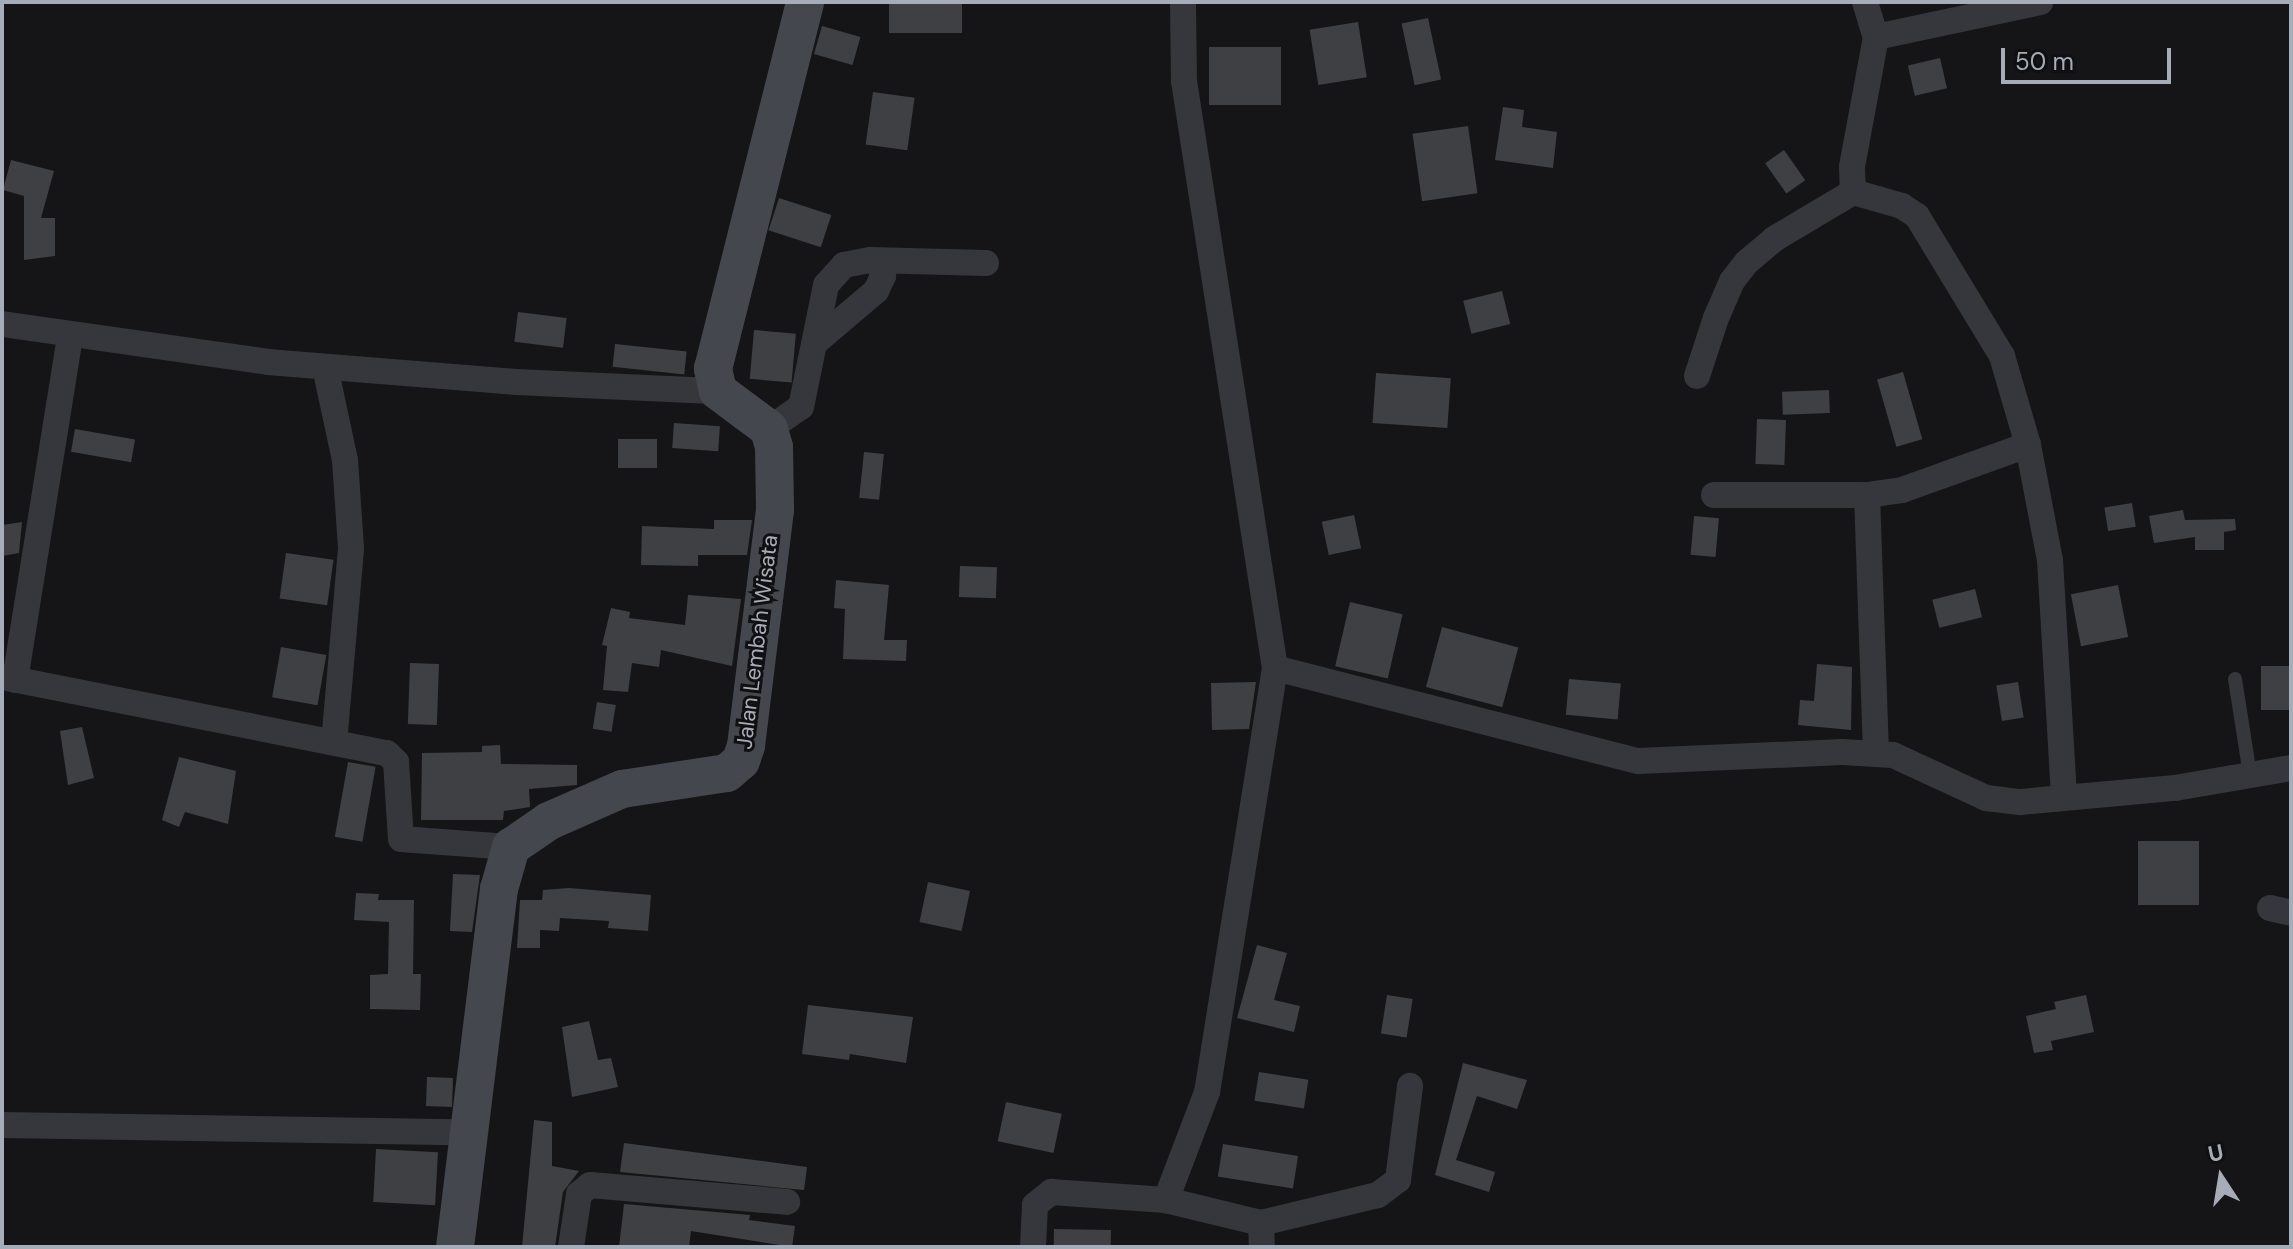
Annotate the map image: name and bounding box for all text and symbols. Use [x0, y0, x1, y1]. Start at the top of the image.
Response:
scale bar [2005, 32, 2175, 82]
text: 50 m [2015, 46, 2074, 77]
street label: Jalan Lembah Wisata [731, 533, 783, 751]
north arrow [2181, 1137, 2261, 1217]
text: U [2206, 1137, 2226, 1169]

